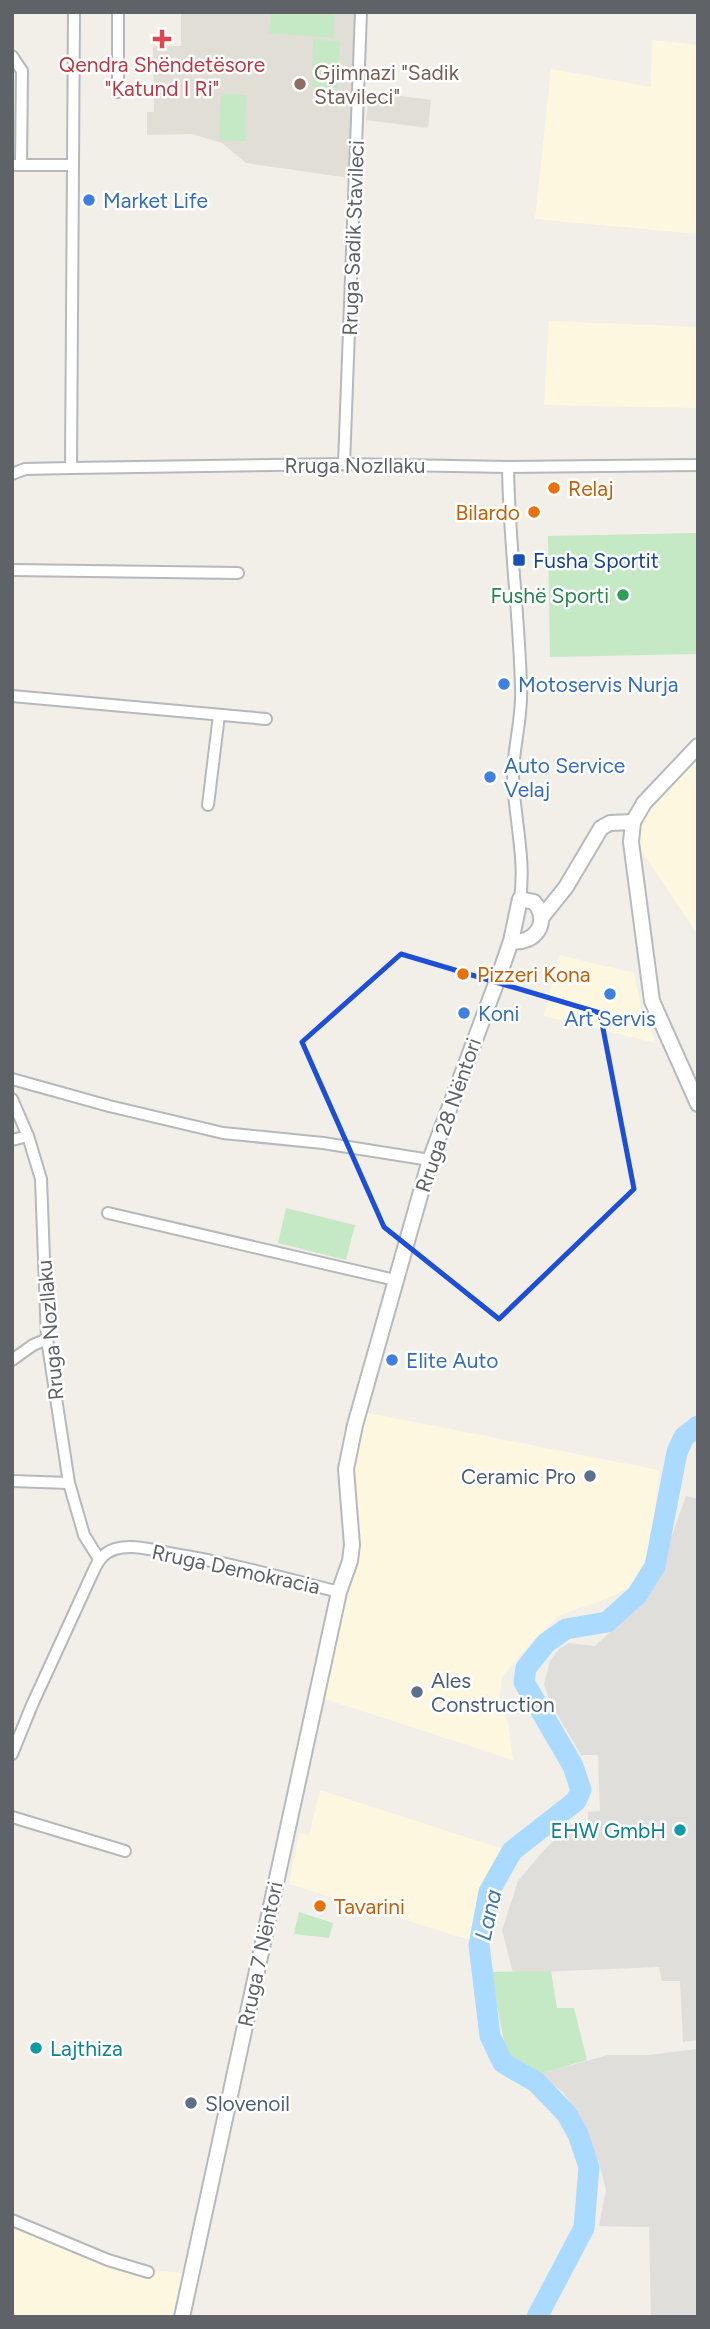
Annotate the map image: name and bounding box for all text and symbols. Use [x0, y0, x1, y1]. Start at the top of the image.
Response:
marker: Qendra Shëndetësore "Katund I Ri" [152, 29, 172, 49]
place label: Qendra Shëndetësore "Katund I Ri" [59, 52, 265, 101]
place label: Gjimnazi "Sadik Stavileci" [314, 60, 460, 109]
marker: Gjimnazi "Sadik Stavileci" [292, 76, 308, 92]
street label: Rruga Sadik Stavileci [337, 140, 369, 336]
place label: Market Life [103, 188, 208, 213]
marker: Market Life [81, 192, 97, 208]
street label: Rruga Nozllaku [285, 453, 425, 478]
place label: Relaj [568, 476, 614, 501]
marker: Relaj [546, 480, 562, 496]
place label: Bilardo [455, 500, 520, 525]
marker: Bilardo [526, 504, 542, 520]
place label: Fusha Sportit [533, 548, 659, 573]
marker: Fusha Sportit [511, 552, 527, 568]
place label: Fushë Sporti [491, 583, 609, 608]
marker: Fushë Sporti [615, 587, 631, 603]
place label: Motoservis Nurja [518, 672, 679, 697]
marker: Motoservis Nurja [496, 676, 512, 692]
place label: Auto Service Velaj [504, 753, 625, 802]
marker: Auto Service Velaj [482, 769, 498, 785]
place label: Pizzeri Kona [477, 962, 591, 987]
marker: Pizzeri Kona [455, 966, 471, 982]
marker: Art Servis [602, 986, 618, 1002]
place label: Koni [478, 1001, 519, 1026]
marker: Koni [456, 1005, 472, 1021]
place label: Art Servis [564, 1006, 656, 1031]
street label: Rruga 28 Nëntori [410, 1035, 486, 1195]
street label: Rruga Nozllaku [31, 1259, 69, 1401]
place label: Elite Auto [406, 1348, 498, 1373]
marker: Elite Auto [384, 1352, 400, 1368]
place label: Ceramic Pro [461, 1464, 576, 1489]
marker: Ceramic Pro [582, 1468, 598, 1484]
street label: Rruga Demokracia [150, 1539, 322, 1599]
place label: Ales Construction [431, 1668, 555, 1717]
marker: Ales Construction [409, 1684, 425, 1700]
place label: EHW GmbH [551, 1818, 666, 1843]
marker: EHW GmbH [672, 1822, 688, 1838]
street label: Rruga 7 Nëntori [232, 1879, 288, 2029]
water label: Lana [469, 1887, 507, 1943]
place label: Tavarini [334, 1894, 405, 1919]
marker: Tavarini [312, 1898, 328, 1914]
place label: Lajthiza [50, 2036, 123, 2061]
marker: Lajthiza [28, 2040, 44, 2056]
place label: Slovenoil [205, 2091, 290, 2116]
marker: Slovenoil [183, 2095, 199, 2111]

